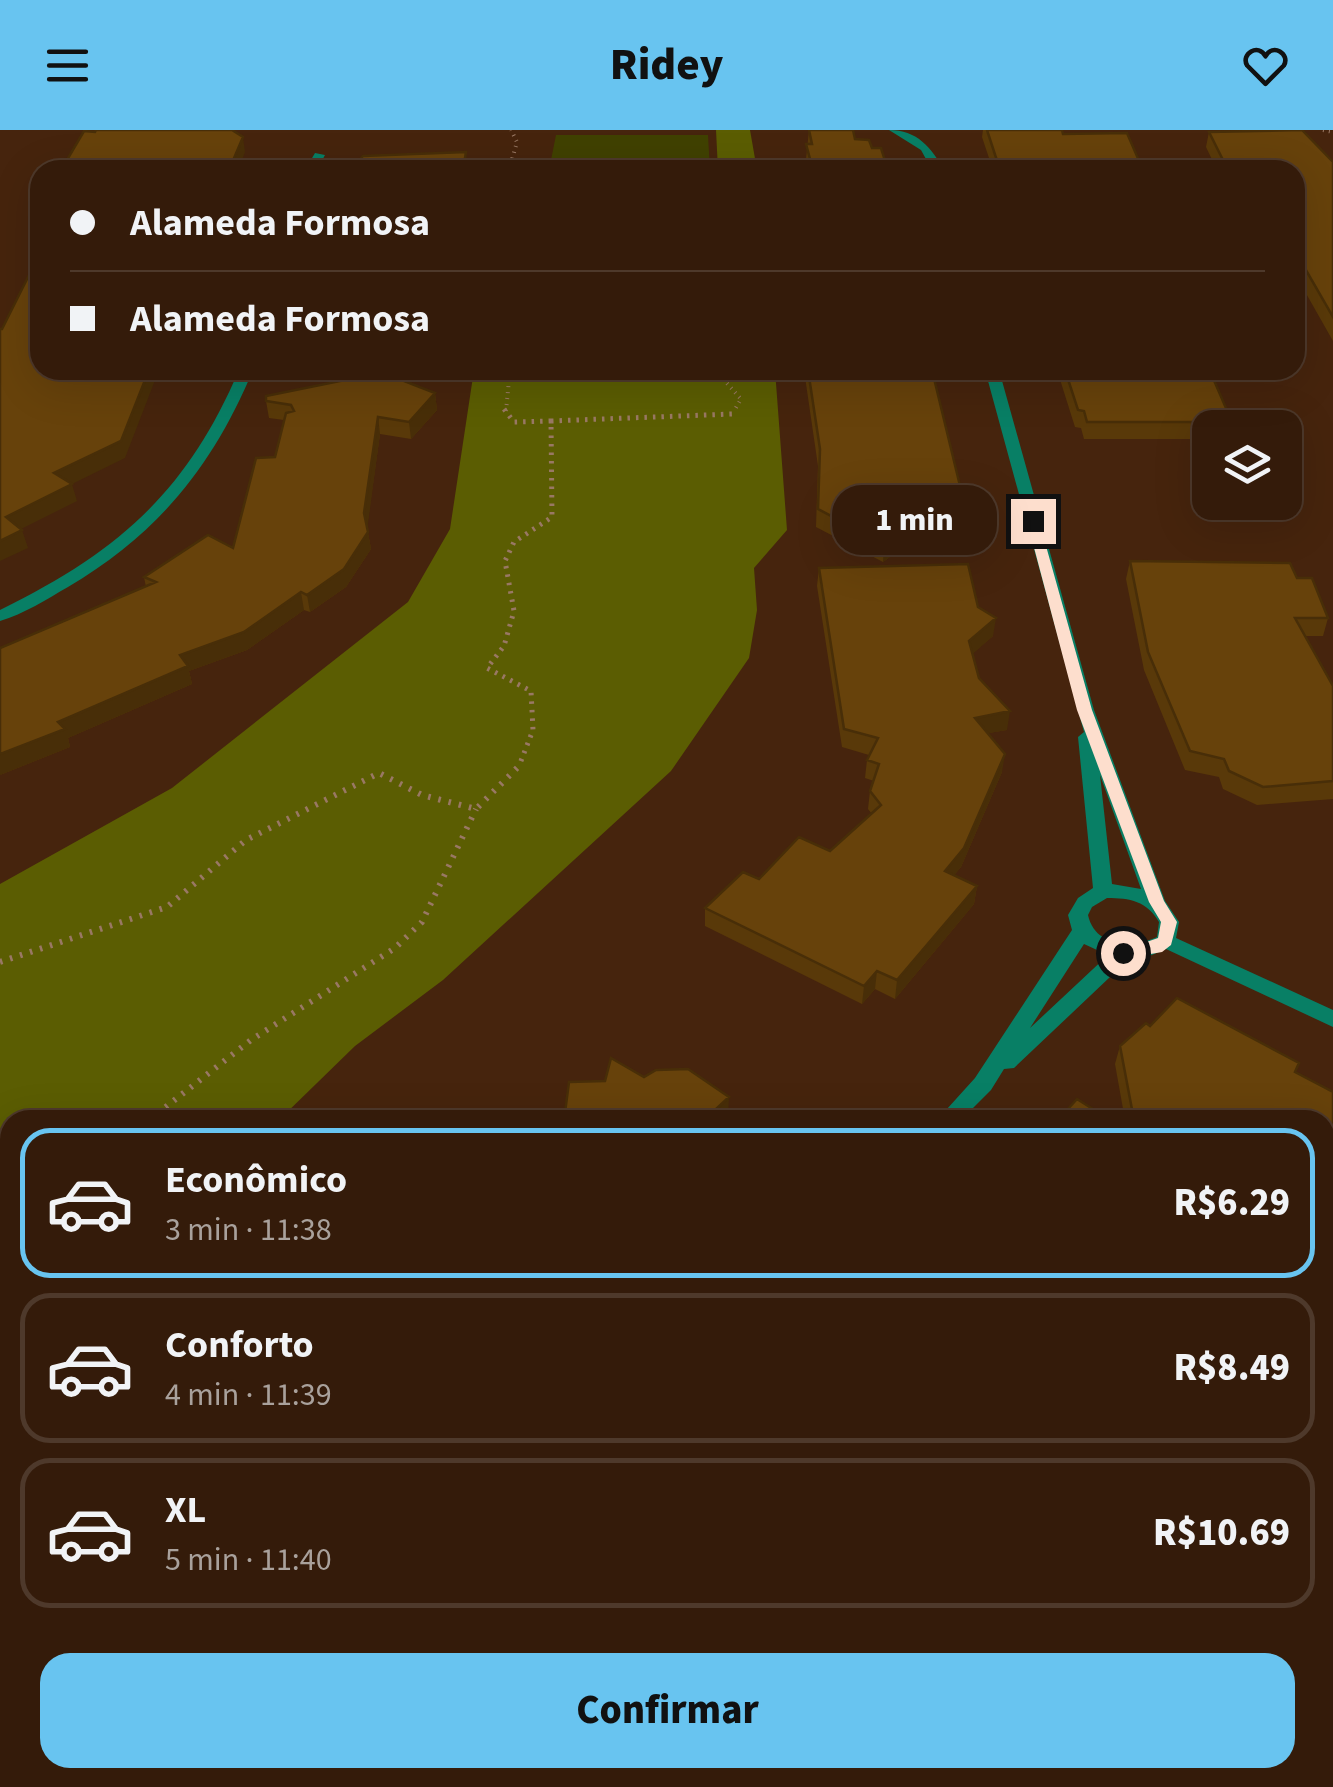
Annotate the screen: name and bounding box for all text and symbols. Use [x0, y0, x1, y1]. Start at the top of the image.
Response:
text: Ridey [610, 33, 723, 97]
icon: menu [40, 38, 95, 93]
icon: heart [1238, 38, 1293, 93]
text: Alameda Formosa [130, 196, 430, 250]
text: Alameda Formosa [130, 292, 430, 346]
map controls [1192, 410, 1302, 520]
button: layers [1192, 410, 1302, 520]
callout: 1 min [833, 486, 998, 556]
text: 1 min [875, 497, 954, 543]
route end [1011, 499, 1056, 544]
route start [1101, 931, 1146, 976]
text: Econômico [165, 1153, 347, 1207]
icon: car [45, 1158, 135, 1248]
text: R$6.29 [1173, 1176, 1290, 1230]
text: 3 min · 11:38 [165, 1207, 332, 1253]
text: Conforto [165, 1318, 314, 1372]
icon: car [45, 1323, 135, 1413]
text: R$8.49 [1173, 1341, 1290, 1395]
text: 4 min · 11:39 [165, 1372, 332, 1418]
text: XL [165, 1483, 206, 1537]
icon: car [45, 1488, 135, 1578]
text: R$10.69 [1153, 1506, 1290, 1560]
text: 5 min · 11:40 [165, 1537, 332, 1583]
button: Confirmar [40, 1653, 1295, 1768]

